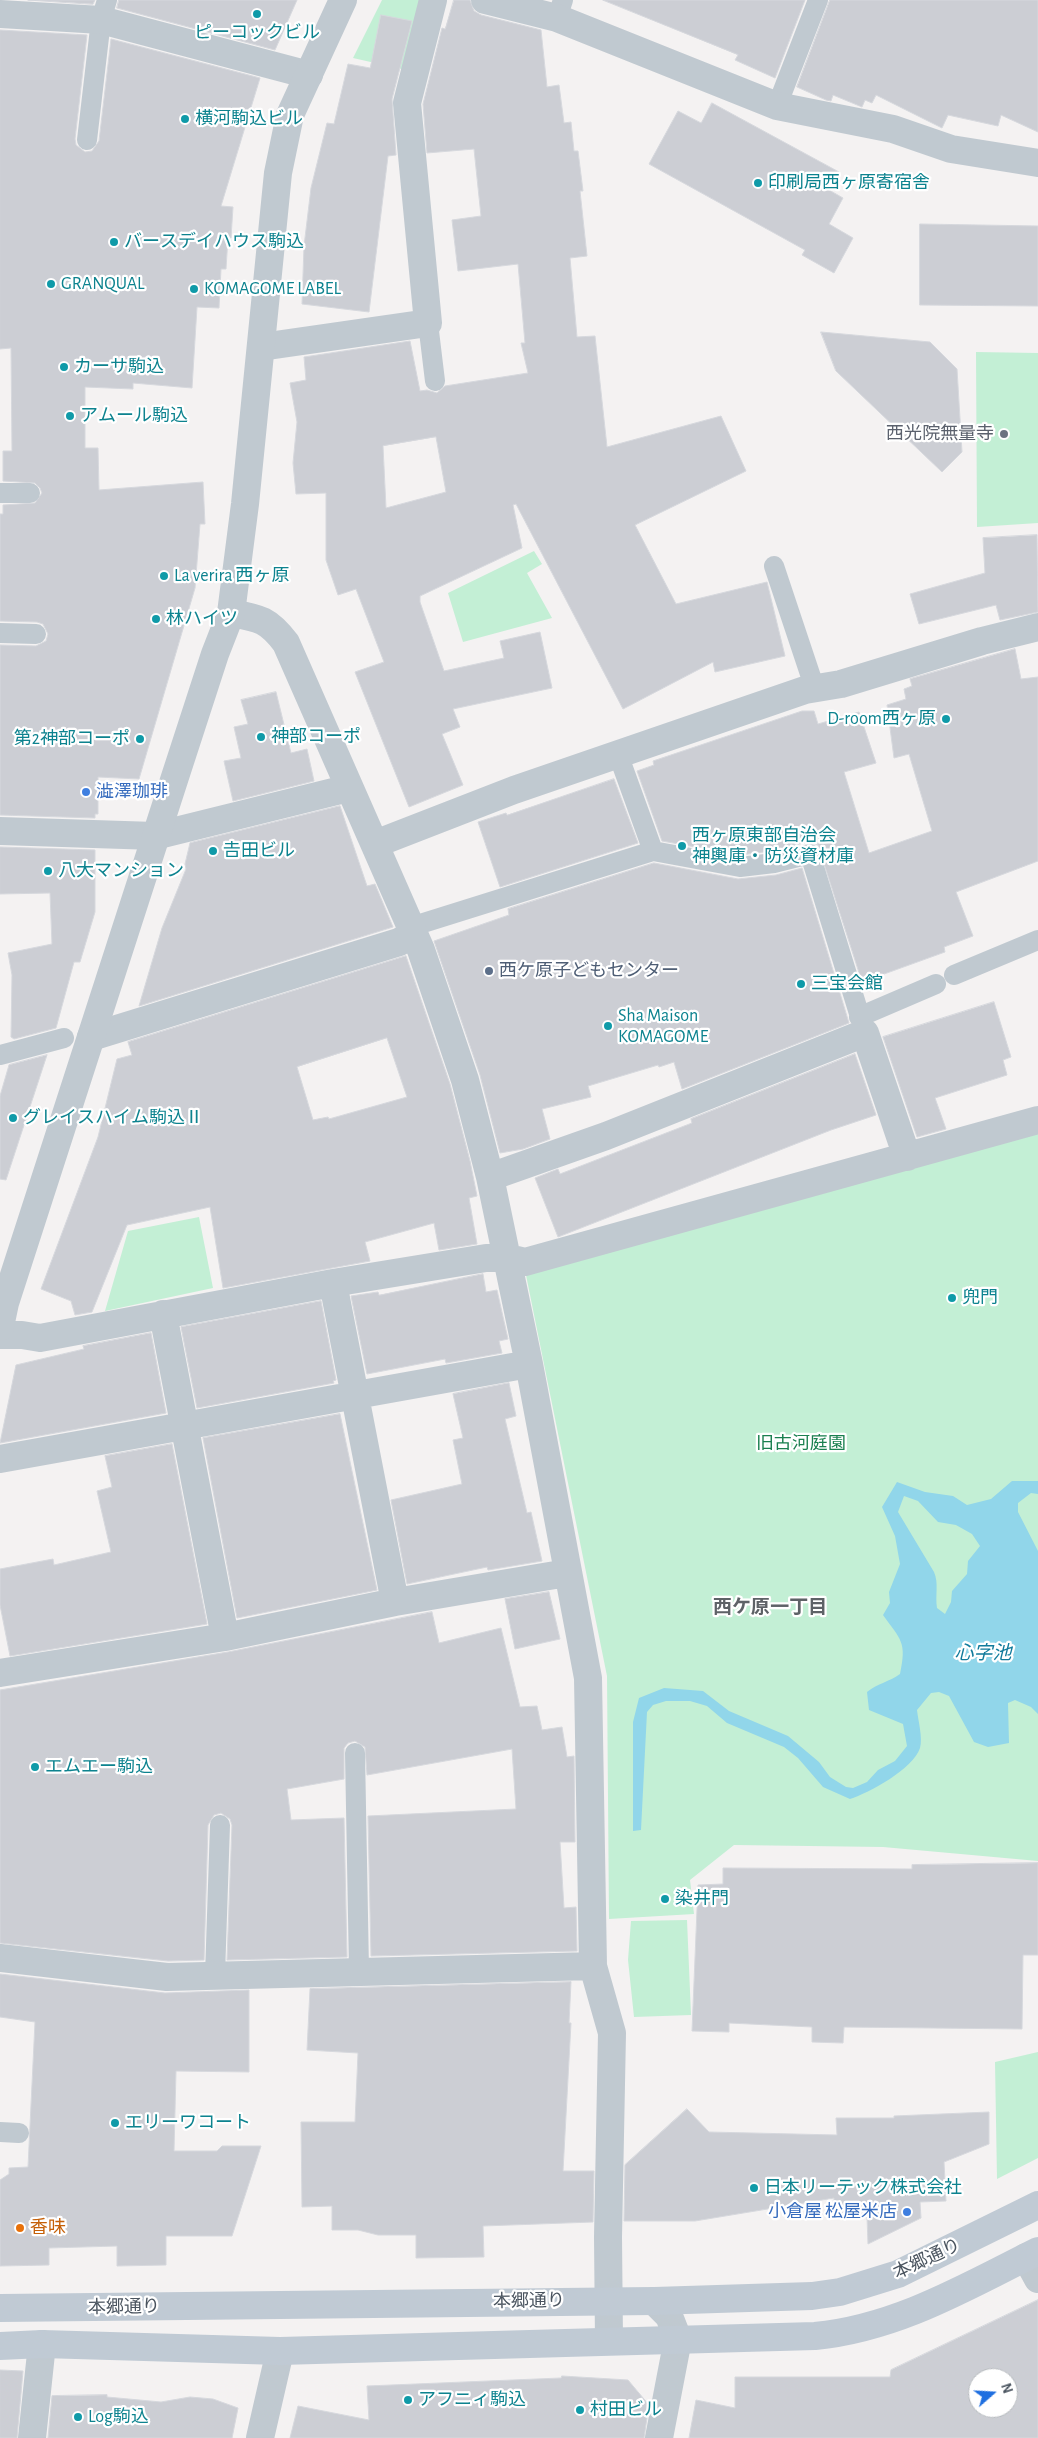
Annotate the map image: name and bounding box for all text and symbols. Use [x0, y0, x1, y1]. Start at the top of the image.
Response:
marker: ピーコックビル [251, 8, 263, 20]
place label: ピーコックビル [194, 22, 320, 44]
place label: 横河駒込ビル [195, 108, 303, 130]
marker: 横河駒込ビル [179, 113, 191, 125]
place label: 印刷局西ヶ原寄宿舎 [768, 172, 930, 194]
marker: 印刷局西ヶ原寄宿舎 [752, 177, 764, 189]
place label: バースデイハウス駒込 [124, 231, 304, 253]
marker: バースデイハウス駒込 [108, 236, 120, 248]
place label: GRANQUAL [61, 273, 145, 295]
marker: GRANQUAL [45, 278, 57, 290]
place label: KOMAGOME LABEL [204, 278, 341, 300]
marker: KOMAGOME LABEL [188, 283, 200, 295]
place label: カーサ駒込 [74, 356, 164, 378]
marker: カーサ駒込 [58, 361, 70, 373]
place label: アムール駒込 [80, 405, 188, 427]
marker: アムール駒込 [64, 410, 76, 422]
place label: 西光院無量寺 [886, 423, 994, 445]
marker: 西光院無量寺 [998, 428, 1010, 440]
place label: La verira 西ヶ原 [174, 565, 290, 587]
marker: La verira 西ヶ原 [158, 570, 170, 582]
place label: 林ハイツ [166, 608, 238, 630]
marker: 林ハイツ [150, 613, 162, 625]
place label: D-room西ヶ原 [827, 708, 936, 730]
marker: D-room西ヶ原 [940, 713, 952, 725]
place label: 神部コーポ [271, 726, 361, 748]
place label: 第2神部コーポ [14, 728, 130, 750]
marker: 神部コーポ [255, 731, 267, 743]
marker: 第2神部コーポ [134, 733, 146, 745]
place label: 澁澤珈琲 [96, 781, 168, 803]
marker: 澁澤珈琲 [80, 786, 92, 798]
place label: 西ヶ原東部自治会 神輿庫・防災資材庫 [692, 825, 854, 868]
place label: 𠮷田ビル [223, 840, 295, 862]
marker: 西ヶ原東部自治会 神輿庫・防災資材庫 [676, 840, 688, 852]
marker: 𠮷田ビル [207, 845, 219, 857]
place label: 八大マンション [58, 860, 184, 882]
marker: 八大マンション [42, 865, 54, 877]
place label: 西ケ原子どもセンター [499, 960, 679, 982]
marker: 西ケ原子どもセンター [483, 965, 495, 977]
place label: 三宝会館 [811, 973, 883, 995]
marker: 三宝会館 [795, 978, 807, 990]
place label: Sha Maison KOMAGOME [618, 1005, 708, 1048]
marker: Sha Maison KOMAGOME [602, 1020, 614, 1032]
place label: グレイスハイム駒込Ⅱ [23, 1107, 203, 1129]
marker: グレイスハイム駒込Ⅱ [7, 1112, 19, 1124]
place label: 兜門 [962, 1287, 998, 1309]
marker: 兜門 [946, 1292, 958, 1304]
park label: 旧古河庭園 [756, 1433, 846, 1455]
district label: 西ケ原一丁目 [713, 1596, 827, 1618]
water label: 心字池 [955, 1642, 1011, 1664]
place label: エムエー駒込 [45, 1756, 153, 1778]
marker: エムエー駒込 [29, 1761, 41, 1773]
place label: 染井門 [675, 1888, 729, 1910]
marker: 染井門 [659, 1893, 671, 1905]
place label: エリーワコート [125, 2112, 251, 2134]
marker: エリーワコート [109, 2117, 121, 2129]
place label: 日本リーテック株式会社 [764, 2177, 962, 2199]
marker: 日本リーテック株式会社 [748, 2182, 760, 2194]
place label: 小倉屋 松屋米店 [768, 2201, 897, 2223]
marker: 小倉屋 松屋米店 [901, 2206, 913, 2218]
place label: 香味 [30, 2217, 66, 2239]
marker: 香味 [14, 2222, 26, 2234]
street label: 本郷通り [890, 2234, 964, 2284]
street label: 本郷通り [493, 2290, 565, 2312]
street label: 本郷通り [88, 2296, 160, 2318]
north arrow [968, 2368, 1018, 2418]
text: N [998, 2382, 1014, 2395]
place label: アフニィ駒込 [418, 2389, 526, 2411]
marker: アフニィ駒込 [402, 2394, 414, 2406]
place label: 村田ビル [590, 2399, 662, 2421]
marker: 村田ビル [574, 2404, 586, 2416]
place label: Log駒込 [88, 2406, 149, 2428]
marker: Log駒込 [72, 2411, 84, 2423]

